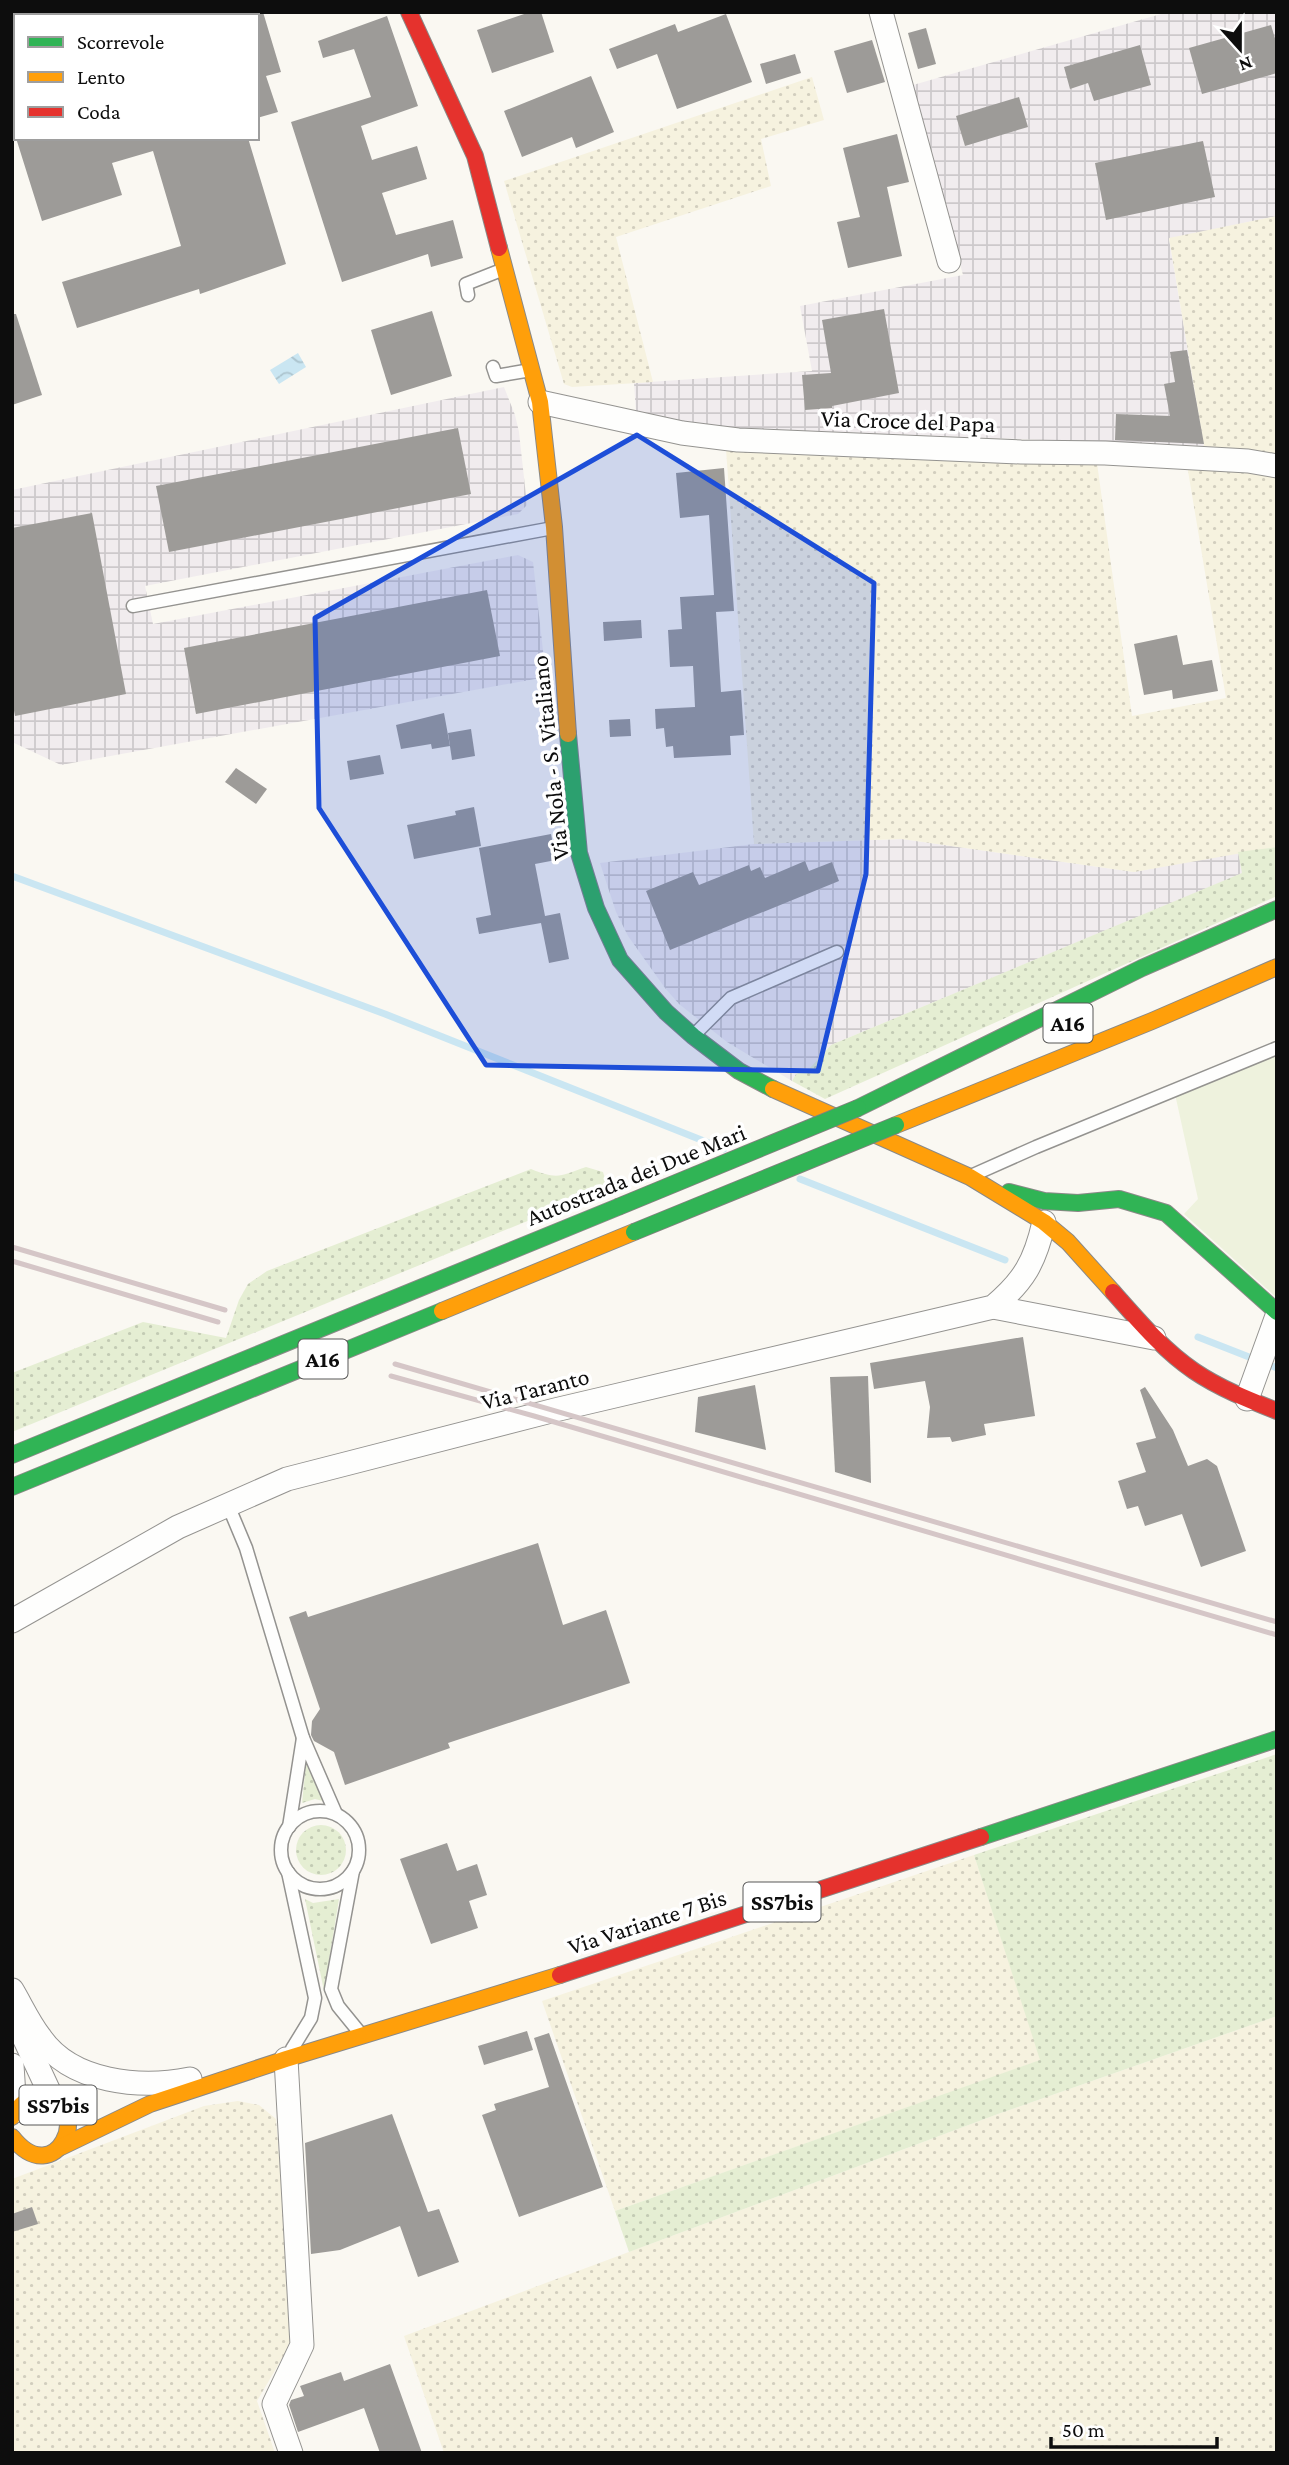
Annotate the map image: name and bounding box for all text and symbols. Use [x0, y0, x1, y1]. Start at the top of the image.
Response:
legend [14, 14, 259, 140]
north arrow [1205, 14, 1275, 84]
text: Scorrevole [77, 30, 164, 54]
text: N [1236, 52, 1256, 77]
text: Lento [77, 65, 125, 89]
text: Coda [77, 100, 121, 124]
street label: Via Croce del Papa [820, 404, 996, 437]
street label: Via Nola - S. Vitaliano [525, 654, 574, 862]
road number: A16 [1044, 1004, 1092, 1042]
street label: Autostrada dei Due Mari [522, 1118, 749, 1231]
road number: A16 [298, 1340, 348, 1378]
street label: Via Taranto [478, 1362, 592, 1415]
road number: SS7bis [744, 1882, 820, 1922]
street label: Via Variante 7 Bis [564, 1883, 729, 1960]
road number: SS7bis [20, 2086, 96, 2124]
scale bar [1051, 2406, 1217, 2450]
text: 50 m [1062, 2418, 1105, 2442]

